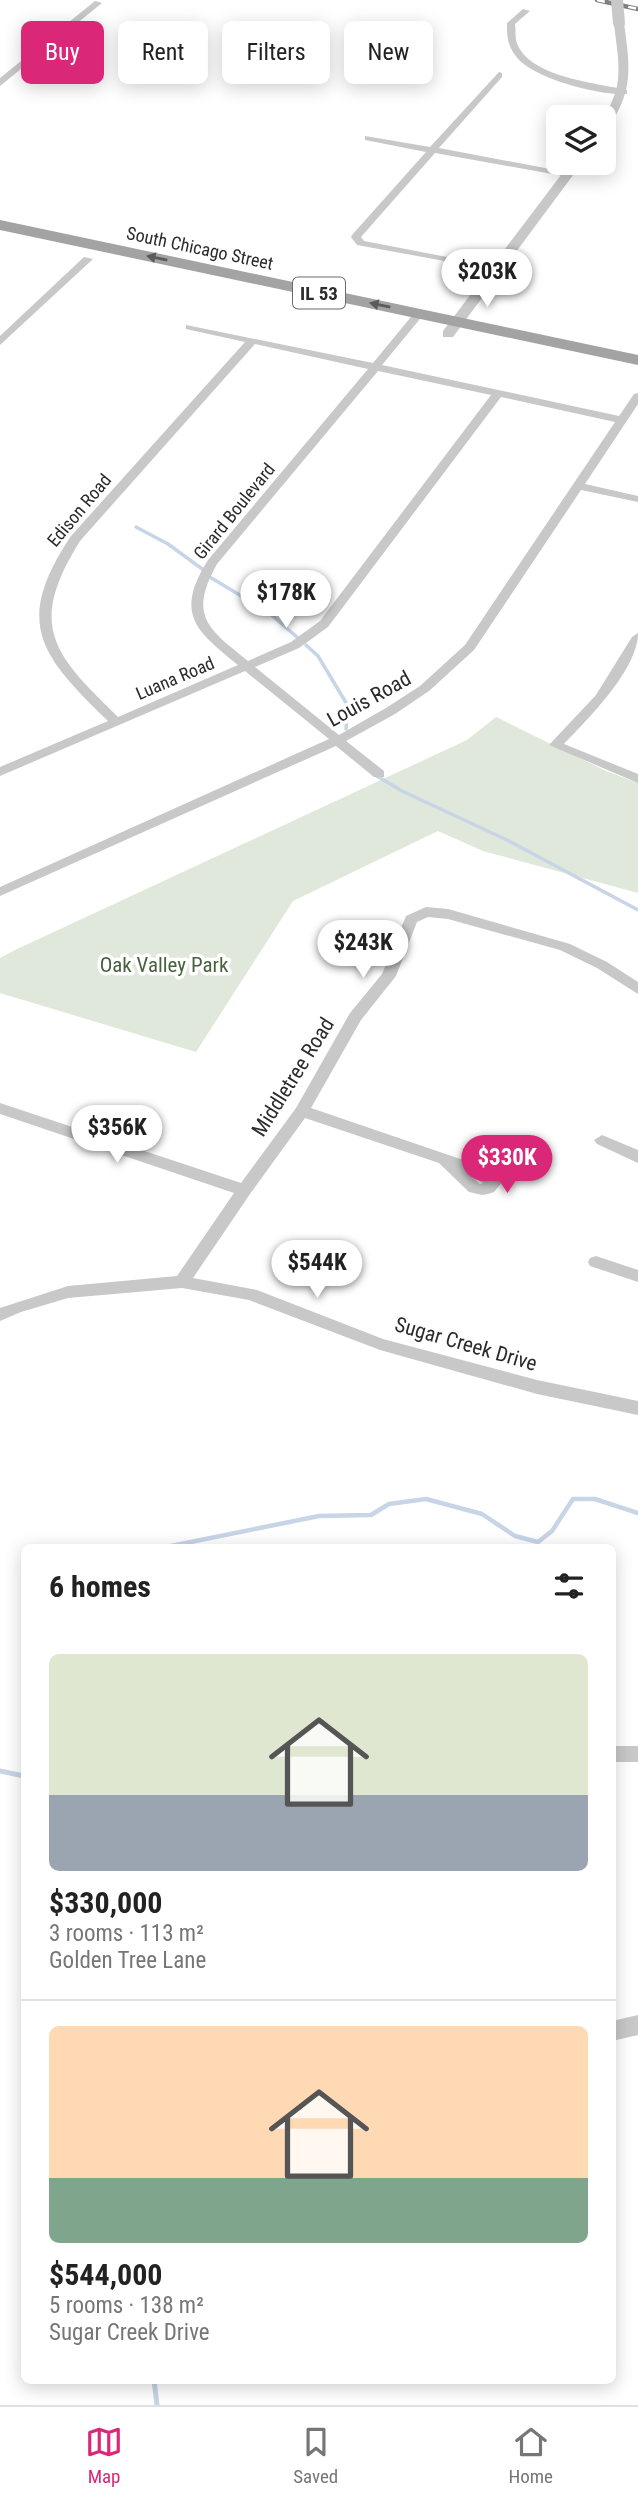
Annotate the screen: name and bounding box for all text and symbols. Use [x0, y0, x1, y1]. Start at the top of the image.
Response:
chip: Buy [21, 21, 104, 84]
chip: Rent [118, 21, 208, 84]
chip: Filters [222, 21, 330, 84]
chip: New [344, 21, 433, 84]
map controls [546, 105, 616, 175]
button: layers [546, 105, 616, 175]
street label: South Chicago Street [125, 222, 275, 274]
pin: $203K [438, 250, 536, 309]
one-way arrow [146, 253, 168, 264]
text: $203K [457, 258, 517, 285]
road number: IL 53 [293, 278, 345, 308]
one-way arrow [369, 300, 391, 311]
street label: Girard Boulevard [189, 459, 279, 563]
street label: Edison Road [43, 470, 115, 550]
pin: $178K [237, 570, 335, 630]
text: $178K [256, 579, 316, 606]
street label: Luana Road [133, 652, 217, 704]
street label: Louis Road [323, 666, 415, 732]
pin: $243K [314, 920, 412, 980]
text: $243K [333, 929, 393, 956]
park label: Oak Valley Park [100, 953, 229, 977]
street label: Middletree Road [247, 1013, 339, 1141]
pin: $356K [68, 1106, 166, 1165]
text: $356K [87, 1114, 147, 1141]
pin: $330K [458, 1136, 556, 1195]
text: $330K [477, 1144, 537, 1171]
pin: $544K [268, 1240, 366, 1300]
text: $544K [287, 1249, 347, 1276]
street label: Sugar Creek Drive [392, 1312, 540, 1376]
icon: filters [550, 1567, 588, 1605]
text: 6 homes [49, 1569, 151, 1604]
icon: home [256, 1699, 382, 1825]
text: $330,000 [49, 1885, 162, 1920]
text: 3 rooms · 113 m² [49, 1920, 204, 1947]
text: Golden Tree Lane [49, 1947, 206, 1974]
icon: home [256, 2071, 382, 2197]
text: $544,000 [49, 2257, 162, 2292]
text: 5 rooms · 138 m² [49, 2292, 204, 2319]
text: Sugar Creek Drive [49, 2319, 210, 2346]
tab: Map [85, 2423, 123, 2488]
tab: Saved [293, 2423, 338, 2488]
tab: Home [508, 2423, 553, 2488]

